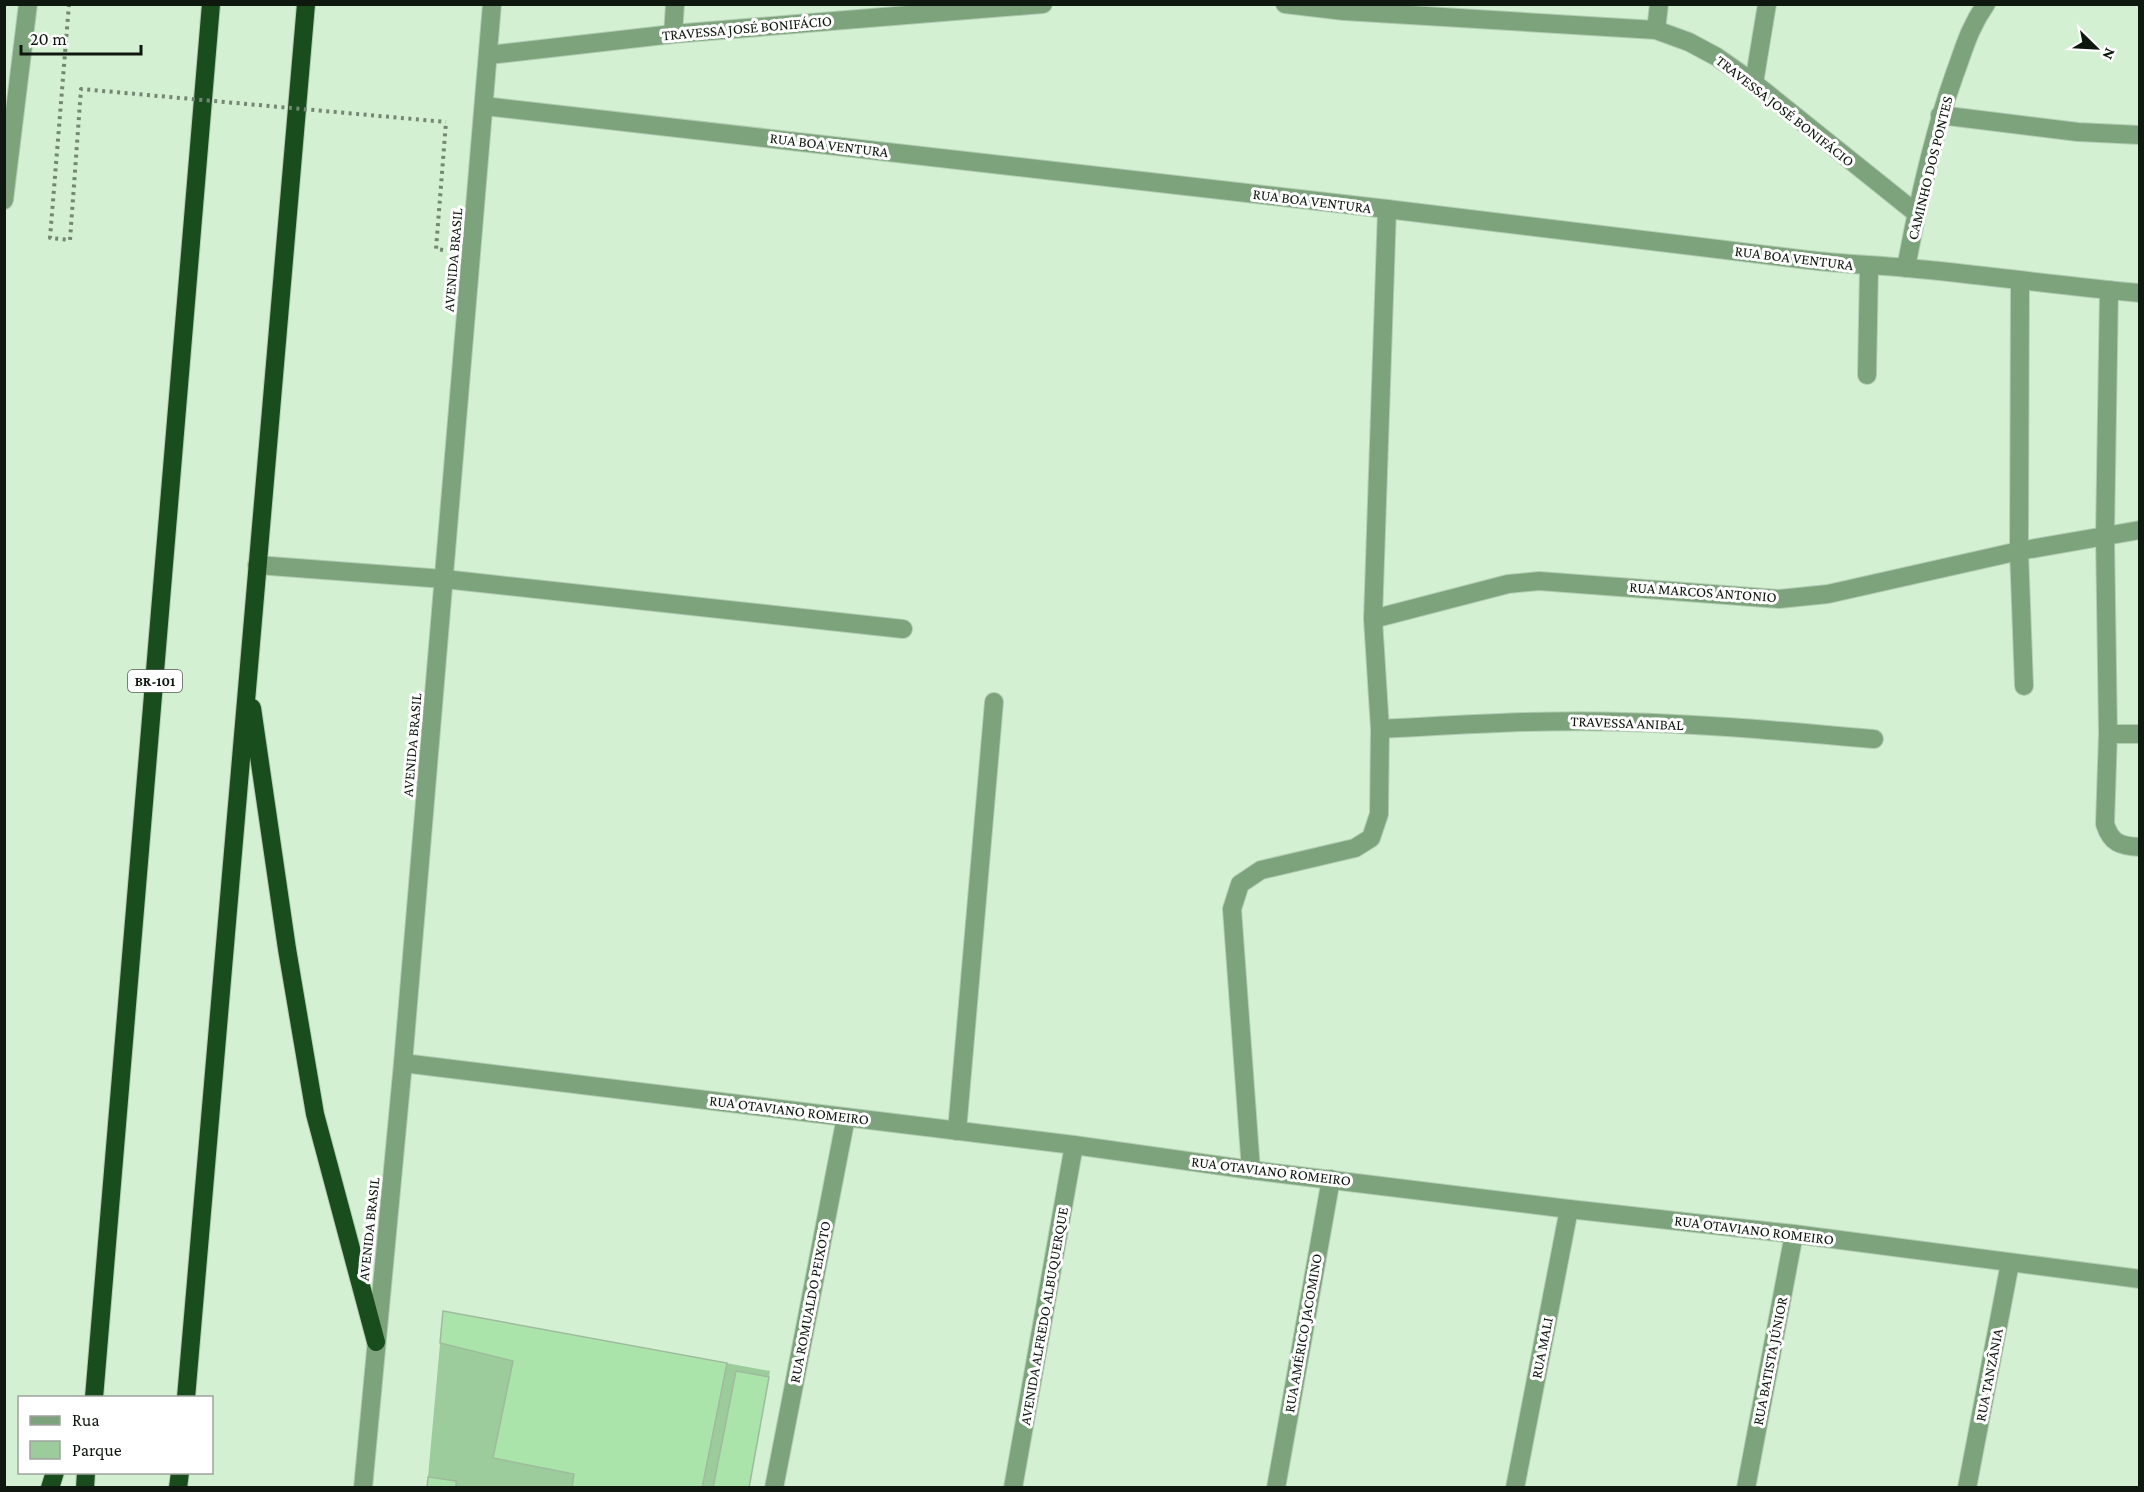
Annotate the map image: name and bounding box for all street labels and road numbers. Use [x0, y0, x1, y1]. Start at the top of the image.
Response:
street label: TRAVESSA JOSÉ BONIFÁCIO [661, 13, 833, 44]
street label: TRAVESSA JOSÉ BONIFÁCIO [1712, 52, 1857, 171]
street label: CAMINHO DOS PONTES [1904, 95, 1956, 241]
street label: RUA BOA VENTURA [769, 130, 890, 160]
street label: RUA BOA VENTURA [1252, 186, 1373, 216]
street label: AVENIDA BRASIL [440, 207, 466, 313]
street label: RUA BOA VENTURA [1734, 243, 1855, 273]
street label: RUA MARCOS ANTONIO [1629, 579, 1777, 605]
road number: BR-101 [128, 670, 182, 692]
street label: AVENIDA BRASIL [399, 692, 425, 798]
street label: TRAVESSA ANIBAL [1570, 713, 1684, 733]
street label: RUA OTAVIANO ROMEIRO [708, 1092, 870, 1128]
street label: RUA OTAVIANO ROMEIRO [1190, 1153, 1352, 1189]
street label: AVENIDA BRASIL [356, 1176, 382, 1282]
street label: AVENIDA ALFREDO ALBUQUERQUE [1017, 1206, 1071, 1426]
street label: RUA OTAVIANO ROMEIRO [1673, 1212, 1835, 1248]
street label: RUA ROMUALDO PEIXOTO [786, 1220, 834, 1384]
street label: RUA AMÉRICO JACOMINO [1281, 1252, 1326, 1414]
street label: RUA BATISTA JÚNIOR [1750, 1295, 1791, 1427]
street label: RUA MALI [1528, 1316, 1556, 1380]
street label: RUA TANZÂNIA [1972, 1327, 2006, 1423]

